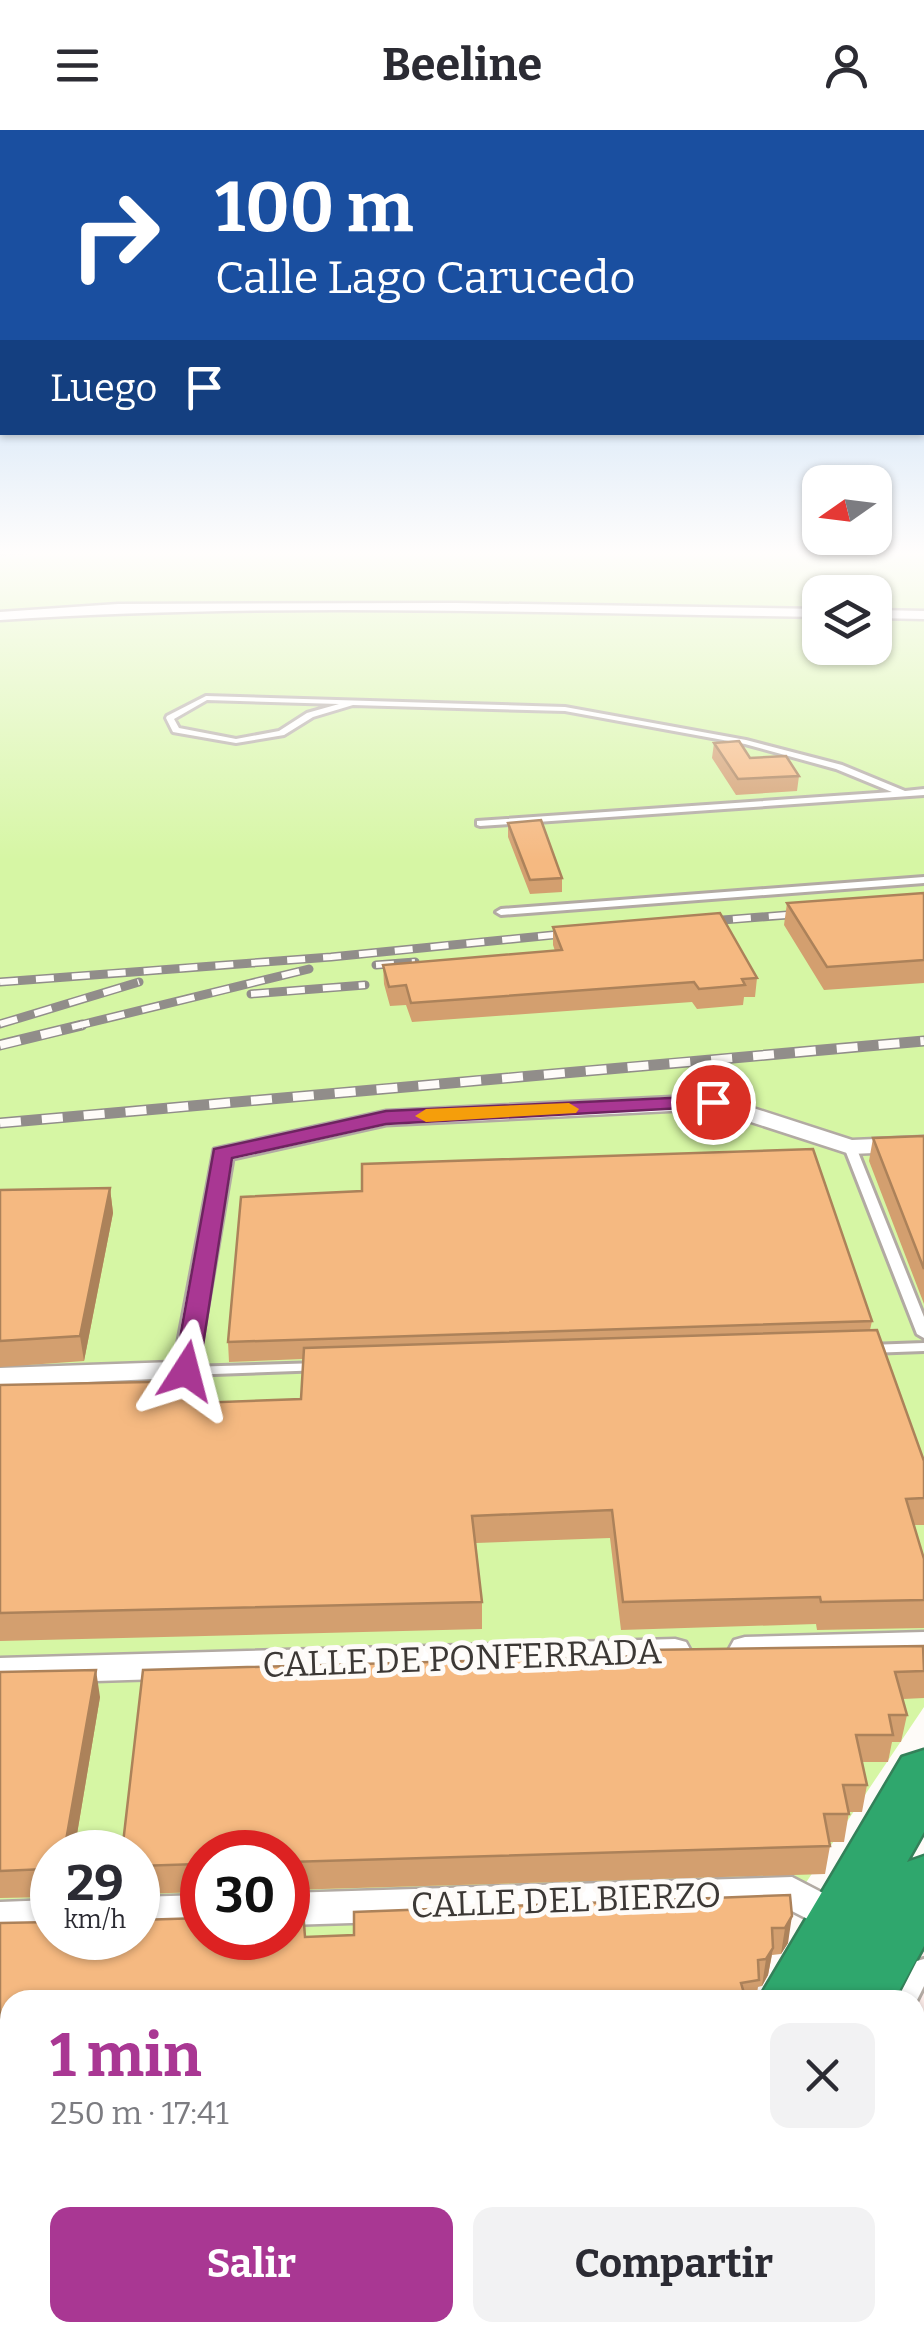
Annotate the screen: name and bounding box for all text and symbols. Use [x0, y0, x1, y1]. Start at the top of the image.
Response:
icon: menu [50, 38, 105, 93]
text: Beeline [382, 38, 542, 92]
icon: person [819, 38, 874, 93]
text: 100 m [215, 166, 414, 250]
icon: right [50, 170, 180, 300]
text: Calle Lago Carucedo [215, 251, 635, 305]
icon: arrive [177, 360, 232, 415]
text: Luego [50, 365, 157, 411]
north arrow [802, 465, 892, 555]
map controls [802, 465, 892, 665]
button: layers [802, 575, 892, 665]
pin [671, 1060, 756, 1145]
icon: arrive [686, 1075, 741, 1130]
position arrow [134, 1319, 238, 1423]
street label: CALLE DE PONFERRADA [262, 1630, 663, 1686]
speed limit sign: 30 [180, 1830, 310, 1960]
text: 29 [66, 1853, 124, 1913]
street label: CALLE DEL BIERZO [410, 1874, 722, 1926]
text: km/h [64, 1905, 126, 1935]
text: 1 min [50, 2020, 202, 2092]
button: close [770, 2023, 875, 2128]
text: 250 m · 17:41 [50, 2094, 229, 2132]
button: Salir [50, 2207, 453, 2322]
button: Compartir [473, 2207, 875, 2322]

